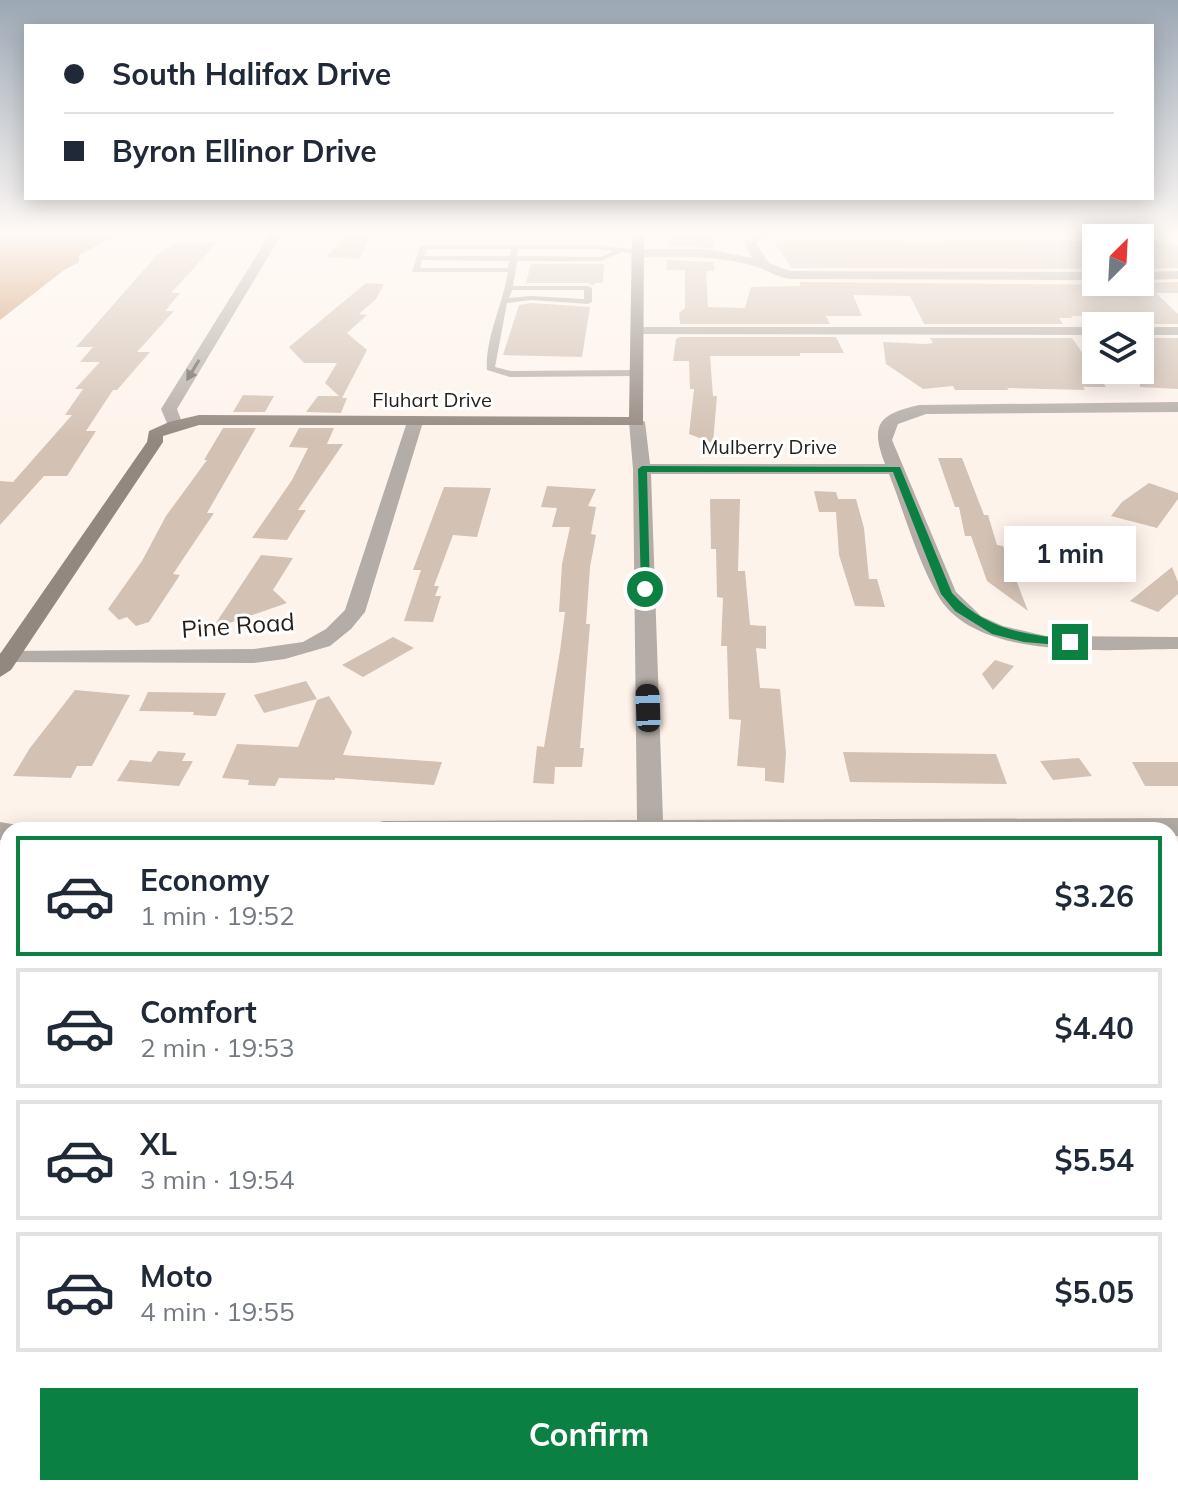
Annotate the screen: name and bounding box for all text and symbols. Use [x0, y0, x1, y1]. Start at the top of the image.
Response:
text: South Halifax Drive [112, 55, 391, 93]
text: Byron Ellinor Drive [112, 132, 377, 170]
north arrow [1082, 224, 1154, 296]
map controls [1082, 224, 1154, 384]
button: layers [1082, 312, 1154, 384]
one-way arrow [186, 359, 200, 381]
street label: Fluhart Drive [372, 387, 492, 412]
street label: Mulberry Drive [701, 434, 837, 459]
callout: 1 min [1004, 526, 1136, 582]
text: 1 min [1036, 537, 1104, 570]
route start [627, 571, 663, 607]
street label: Pine Road [180, 606, 296, 644]
route end [1052, 624, 1088, 660]
car [635, 684, 661, 732]
icon: car [44, 860, 116, 932]
text: Economy [140, 861, 269, 899]
text: $3.26 [1055, 877, 1134, 915]
text: 1 min · 19:52 [140, 899, 295, 932]
icon: car [44, 992, 116, 1064]
text: Comfort [140, 993, 257, 1031]
text: $4.40 [1055, 1009, 1134, 1047]
text: 2 min · 19:53 [140, 1031, 295, 1064]
icon: car [44, 1124, 116, 1196]
text: XL [140, 1125, 177, 1163]
text: $5.54 [1055, 1141, 1134, 1179]
text: 3 min · 19:54 [140, 1163, 295, 1196]
icon: car [44, 1256, 116, 1328]
text: Moto [140, 1257, 213, 1295]
text: $5.05 [1055, 1273, 1134, 1311]
text: 4 min · 19:55 [140, 1295, 295, 1328]
button: Confirm [40, 1388, 1138, 1480]

